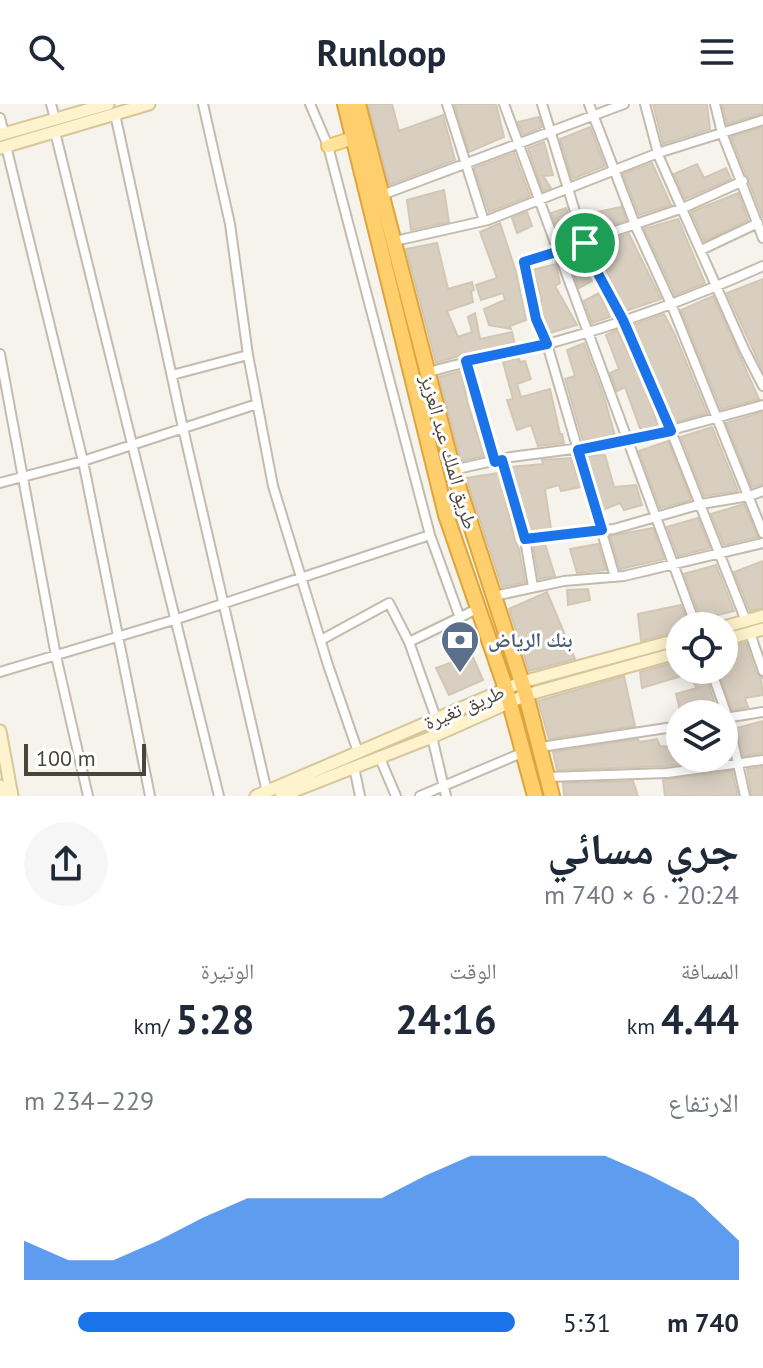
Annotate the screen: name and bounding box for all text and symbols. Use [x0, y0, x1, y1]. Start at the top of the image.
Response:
text: Runloop [317, 29, 446, 76]
icon: search [24, 30, 68, 74]
icon: menu [695, 30, 739, 74]
pin [551, 209, 619, 277]
icon: arrive [563, 221, 607, 265]
street label: طريق الملك عبد العزيز [414, 371, 483, 532]
map controls [666, 612, 738, 772]
button: locate [666, 612, 738, 684]
bank icon: بنك الرياض [439, 619, 481, 674]
place label: بنك الرياض [488, 627, 572, 653]
street label: طريق تغيرة [420, 678, 508, 736]
button: layers [666, 700, 738, 772]
scale bar [24, 740, 146, 776]
text: 100 m [36, 744, 96, 772]
text: جري مسائي [547, 819, 739, 876]
button: share [24, 822, 108, 906]
text: 20:24 · 6 × 740 m [544, 878, 739, 911]
text: الوتيرة [201, 957, 254, 985]
text: الوقت [449, 957, 497, 985]
text: المسافة [681, 957, 739, 985]
text: 5:28 [176, 993, 254, 1045]
text: 24:16 [395, 993, 497, 1045]
text: 4.44 [661, 993, 739, 1045]
text: /km [133, 1012, 176, 1040]
text: km [627, 1012, 661, 1040]
text: 229–234 m [24, 1084, 154, 1117]
text: الارتفاع [668, 1086, 739, 1119]
text: 5:31 [563, 1306, 611, 1339]
text: 740 m [667, 1306, 739, 1339]

